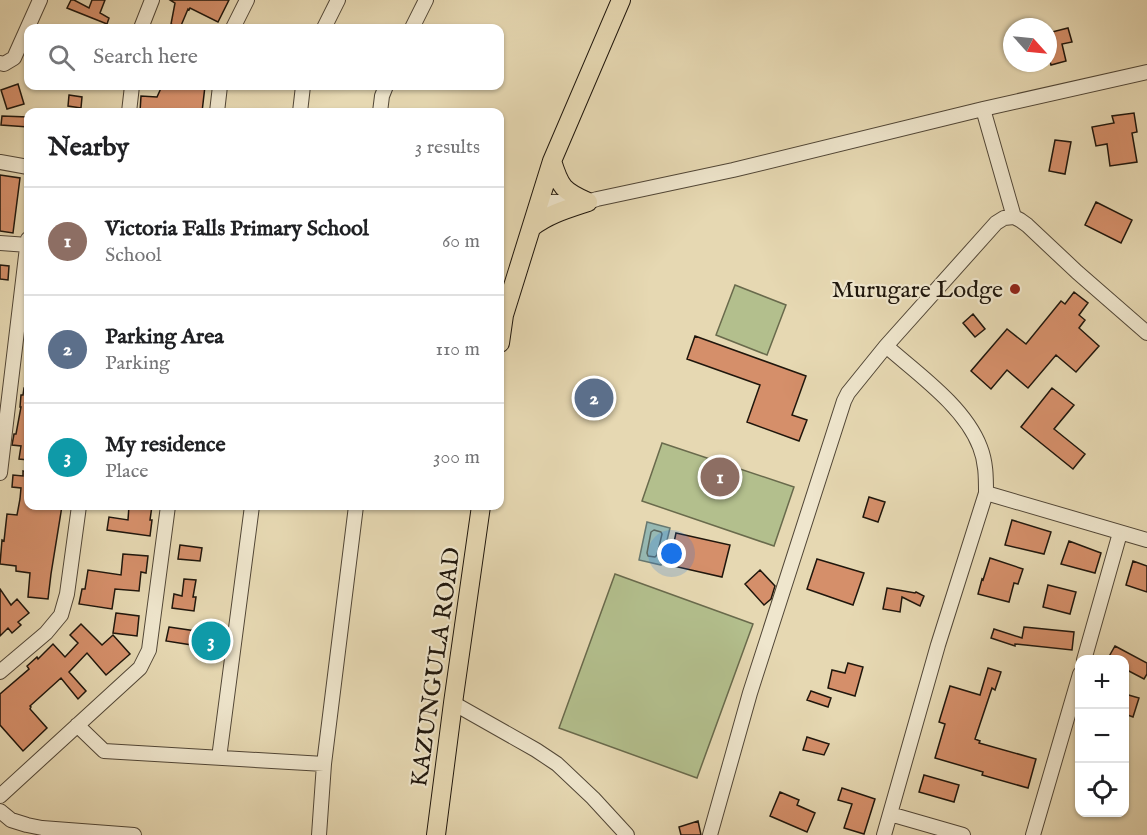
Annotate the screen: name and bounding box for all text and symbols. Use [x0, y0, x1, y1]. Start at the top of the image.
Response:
north arrow [1003, 18, 1057, 72]
search box [24, 24, 504, 90]
icon: search [45, 41, 78, 74]
text: Search here [93, 43, 198, 71]
text: Nearby [48, 131, 129, 164]
text: 3 results [415, 135, 480, 160]
text: Victoria Falls Primary School [105, 215, 369, 243]
text: 1 [64, 229, 71, 254]
text: 60 m [442, 229, 480, 254]
text: School [105, 243, 161, 268]
place label: Murugare Lodge [831, 275, 1003, 306]
marker: Murugare Lodge [1008, 282, 1022, 296]
text: Parking Area [105, 323, 224, 351]
text: 2 [63, 337, 72, 362]
text: 110 m [436, 337, 480, 362]
text: Parking [105, 351, 170, 376]
pin: 2 [574, 376, 614, 420]
text: My residence [105, 431, 226, 459]
text: 3 [64, 445, 71, 470]
text: 300 m [433, 445, 480, 470]
pin: 1 [700, 454, 740, 500]
text: Place [105, 459, 148, 484]
your location [657, 539, 686, 568]
street label: KAZUNGULA ROAD [404, 545, 469, 789]
pin: 3 [192, 618, 230, 664]
map controls [1075, 655, 1129, 817]
button: + [1075, 655, 1129, 709]
button: − [1075, 709, 1129, 763]
button: locate [1075, 763, 1129, 817]

